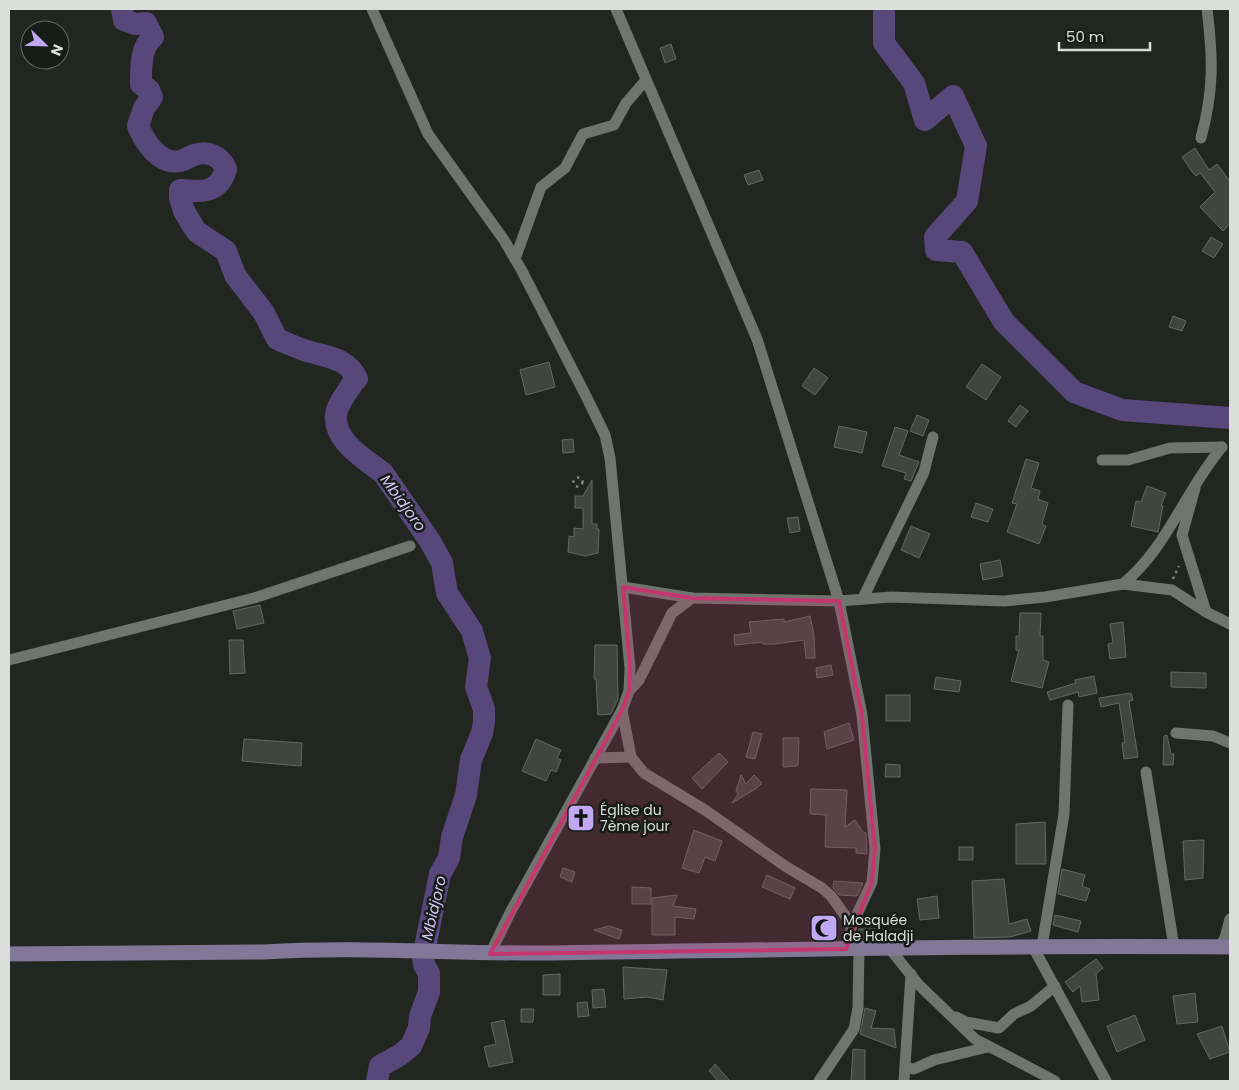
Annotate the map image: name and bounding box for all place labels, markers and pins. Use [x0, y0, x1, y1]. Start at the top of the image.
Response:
place label: Église du 7ème jour [600, 800, 670, 836]
church icon: Église du 7ème jour [566, 803, 596, 833]
place label: Mosquée de Haladji [843, 910, 913, 946]
mosque icon: Mosquée de Haladji [809, 913, 839, 943]

